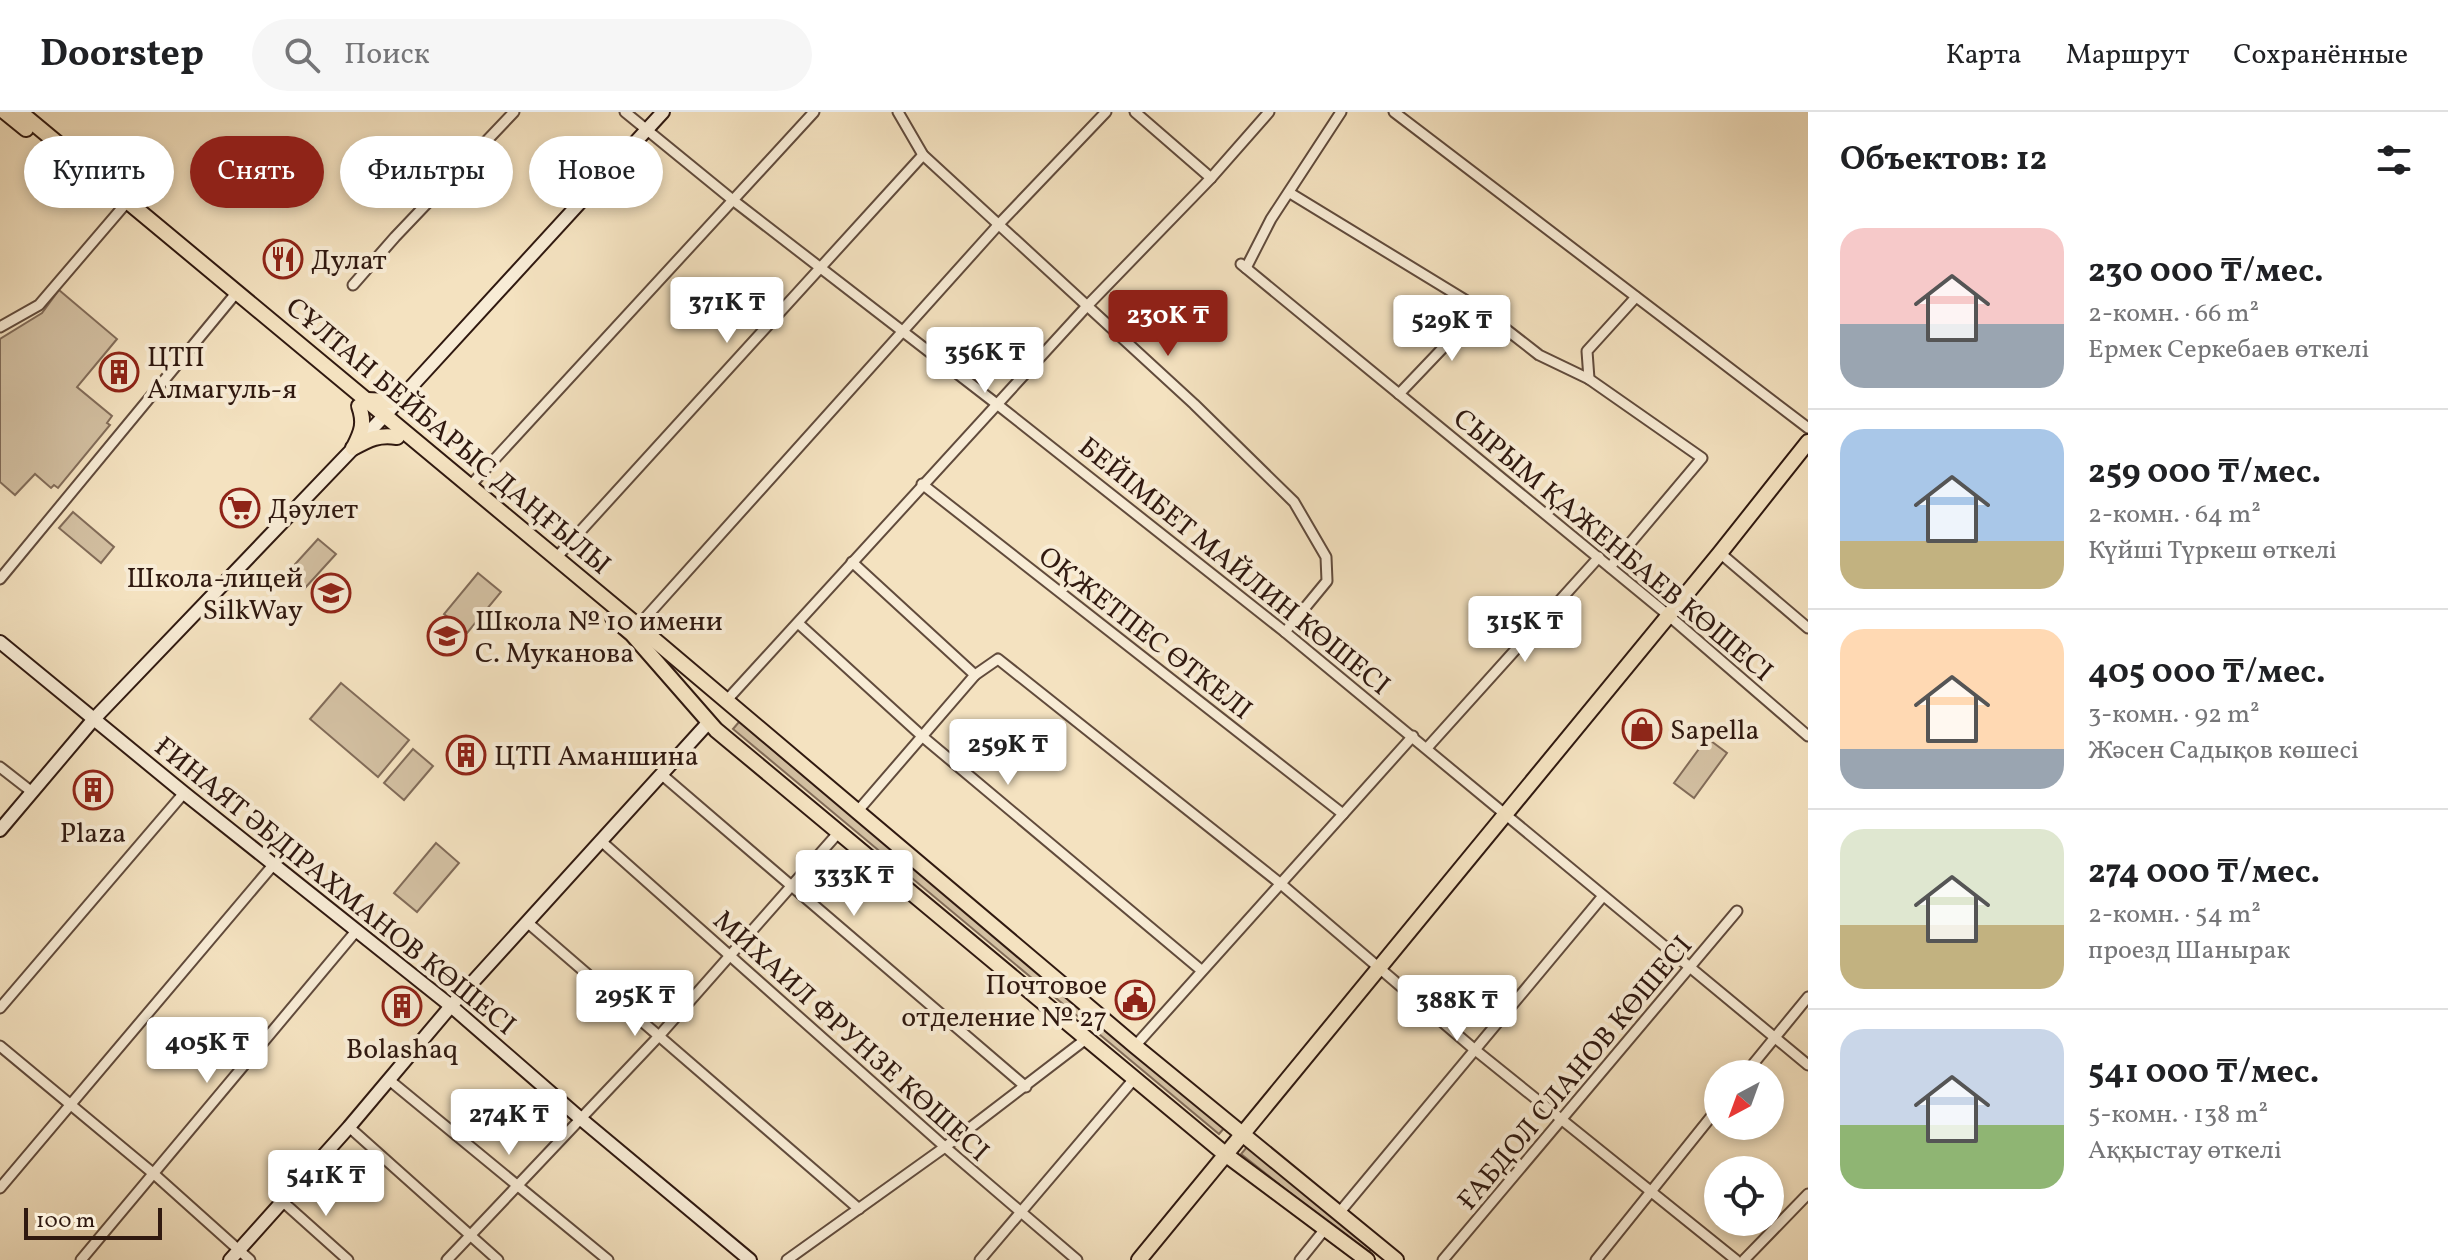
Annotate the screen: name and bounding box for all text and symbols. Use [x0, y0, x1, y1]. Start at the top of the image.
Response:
search box [252, 19, 812, 91]
text: Doorstep [40, 29, 204, 82]
icon: search [280, 33, 324, 77]
text: Поиск [344, 34, 430, 76]
text: Карта [1946, 36, 2022, 75]
text: Маршрут [2066, 36, 2189, 75]
text: Сохранённые [2233, 36, 2408, 75]
chip: Купить [24, 136, 174, 208]
chip: Снять [190, 136, 324, 208]
chip: Фильтры [340, 136, 513, 208]
chip: Новое [529, 136, 663, 208]
text: Объектов: 12 [1840, 137, 2047, 184]
icon: filters [2372, 138, 2416, 182]
restaurant icon: Дулат [262, 238, 304, 280]
place label: Дулат [311, 242, 387, 281]
text: 230 000 ₸/мес. [2088, 249, 2324, 296]
icon: home [1904, 260, 2000, 356]
pin: 371K ₸ [662, 277, 792, 345]
text: 371K ₸ [688, 285, 766, 321]
street label: СҰЛТАН БЕЙБАРЫС ДАҢҒЫЛЫ [276, 289, 618, 585]
pin: 230K ₸ [1103, 290, 1233, 358]
pin: 529K ₸ [1387, 295, 1517, 363]
text: 2-комн. · 66 m² [2088, 296, 2259, 332]
text: 230K ₸ [1126, 298, 1210, 334]
text: 529K ₸ [1411, 303, 1493, 339]
pin: 356K ₸ [920, 327, 1050, 395]
text: Ермек Серкебаев өткелі [2088, 332, 2369, 368]
text: 356K ₸ [944, 335, 1026, 371]
place label: ЦТП Алмагуль-я [147, 339, 297, 410]
building icon: ЦТП Алмагуль-я [98, 351, 140, 393]
street label: СЫРЫМ ҚАЖЕНБАЕВ КӨШЕСІ [1444, 400, 1781, 692]
street label: БЕЙІМБЕТ МАЙЛИН КӨШЕСІ [1069, 429, 1398, 705]
text: 259 000 ₸/мес. [2088, 450, 2321, 497]
icon: home [1904, 461, 2000, 557]
supermarket icon: Дәулет [219, 487, 261, 529]
place label: Дәулет [268, 491, 358, 530]
text: 2-комн. · 64 m² [2088, 497, 2261, 533]
text: Күйші Түркеш өткелі [2088, 533, 2337, 569]
street label: ОҚЖЕТПЕС ӨТКЕЛІ [1029, 538, 1260, 730]
place label: Школа-лицей SilkWay [127, 560, 303, 631]
school or university icon: Школа-лицей SilkWay [310, 572, 352, 614]
pin: 315K ₸ [1460, 596, 1590, 664]
place label: Школа № 10 имени С. Муканова [475, 603, 723, 674]
text: 315K ₸ [1486, 604, 1564, 640]
school or university icon: Школа № 10 имени С. Муканова [426, 615, 468, 657]
text: 405 000 ₸/мес. [2088, 650, 2326, 697]
icon: home [1904, 661, 2000, 757]
text: 3-комн. · 92 m² [2088, 697, 2260, 733]
shop icon: Sapella [1621, 708, 1663, 750]
place label: Sapella [1670, 712, 1759, 751]
pin: 259K ₸ [943, 719, 1073, 787]
text: 259K ₸ [967, 727, 1049, 763]
street label: ҒИНАЯТ ӘБДІРАХМАНОВ КӨШЕСІ [145, 729, 524, 1045]
text: Жәсен Садықов көшесі [2088, 733, 2359, 769]
building icon: ЦТП Аманшина [445, 734, 487, 776]
place label: ЦТП Аманшина [494, 738, 699, 777]
building icon: Plaza [72, 769, 114, 811]
place label: Plaza [60, 815, 126, 854]
pin: 333K ₸ [789, 850, 919, 918]
text: 274 000 ₸/мес. [2088, 850, 2320, 897]
text: 333K ₸ [814, 858, 894, 894]
icon: home [1904, 861, 2000, 957]
text: 2-комн. · 54 m² [2088, 897, 2261, 933]
street label: МИХАИЛ ФРУНЗЕ КӨШЕСІ [704, 902, 997, 1172]
street label: ҒАБДОЛ СЛАНОВ КӨШЕСІ [1449, 928, 1702, 1219]
text: проезд Шанырак [2088, 933, 2290, 969]
place label: Почтовое отделение № 27 [901, 967, 1107, 1038]
pin: 295K ₸ [570, 970, 700, 1038]
pin: 388K ₸ [1392, 975, 1522, 1043]
text: 295K ₸ [594, 978, 676, 1014]
public building icon: Почтовое отделение № 27 [1114, 979, 1156, 1021]
text: 388K ₸ [1416, 983, 1498, 1019]
building icon: Bolashaq [381, 985, 423, 1027]
pin: 405K ₸ [142, 1017, 272, 1085]
text: 405K ₸ [165, 1025, 249, 1061]
place label: Bolashaq [346, 1031, 459, 1070]
text: 541 000 ₸/мес. [2088, 1050, 2319, 1097]
north arrow [1704, 1060, 1784, 1140]
map controls [1704, 1060, 1784, 1236]
icon: home [1904, 1061, 2000, 1157]
pin: 274K ₸ [444, 1089, 574, 1157]
text: 274K ₸ [469, 1097, 549, 1133]
text: 5-комн. · 138 m² [2088, 1097, 2268, 1133]
text: Аққыстау өткелі [2088, 1133, 2282, 1169]
pin: 541K ₸ [261, 1150, 391, 1218]
button: locate [1704, 1156, 1784, 1236]
text: 541K ₸ [286, 1158, 366, 1194]
scale bar [24, 1204, 162, 1240]
text: 100 m [36, 1206, 95, 1237]

